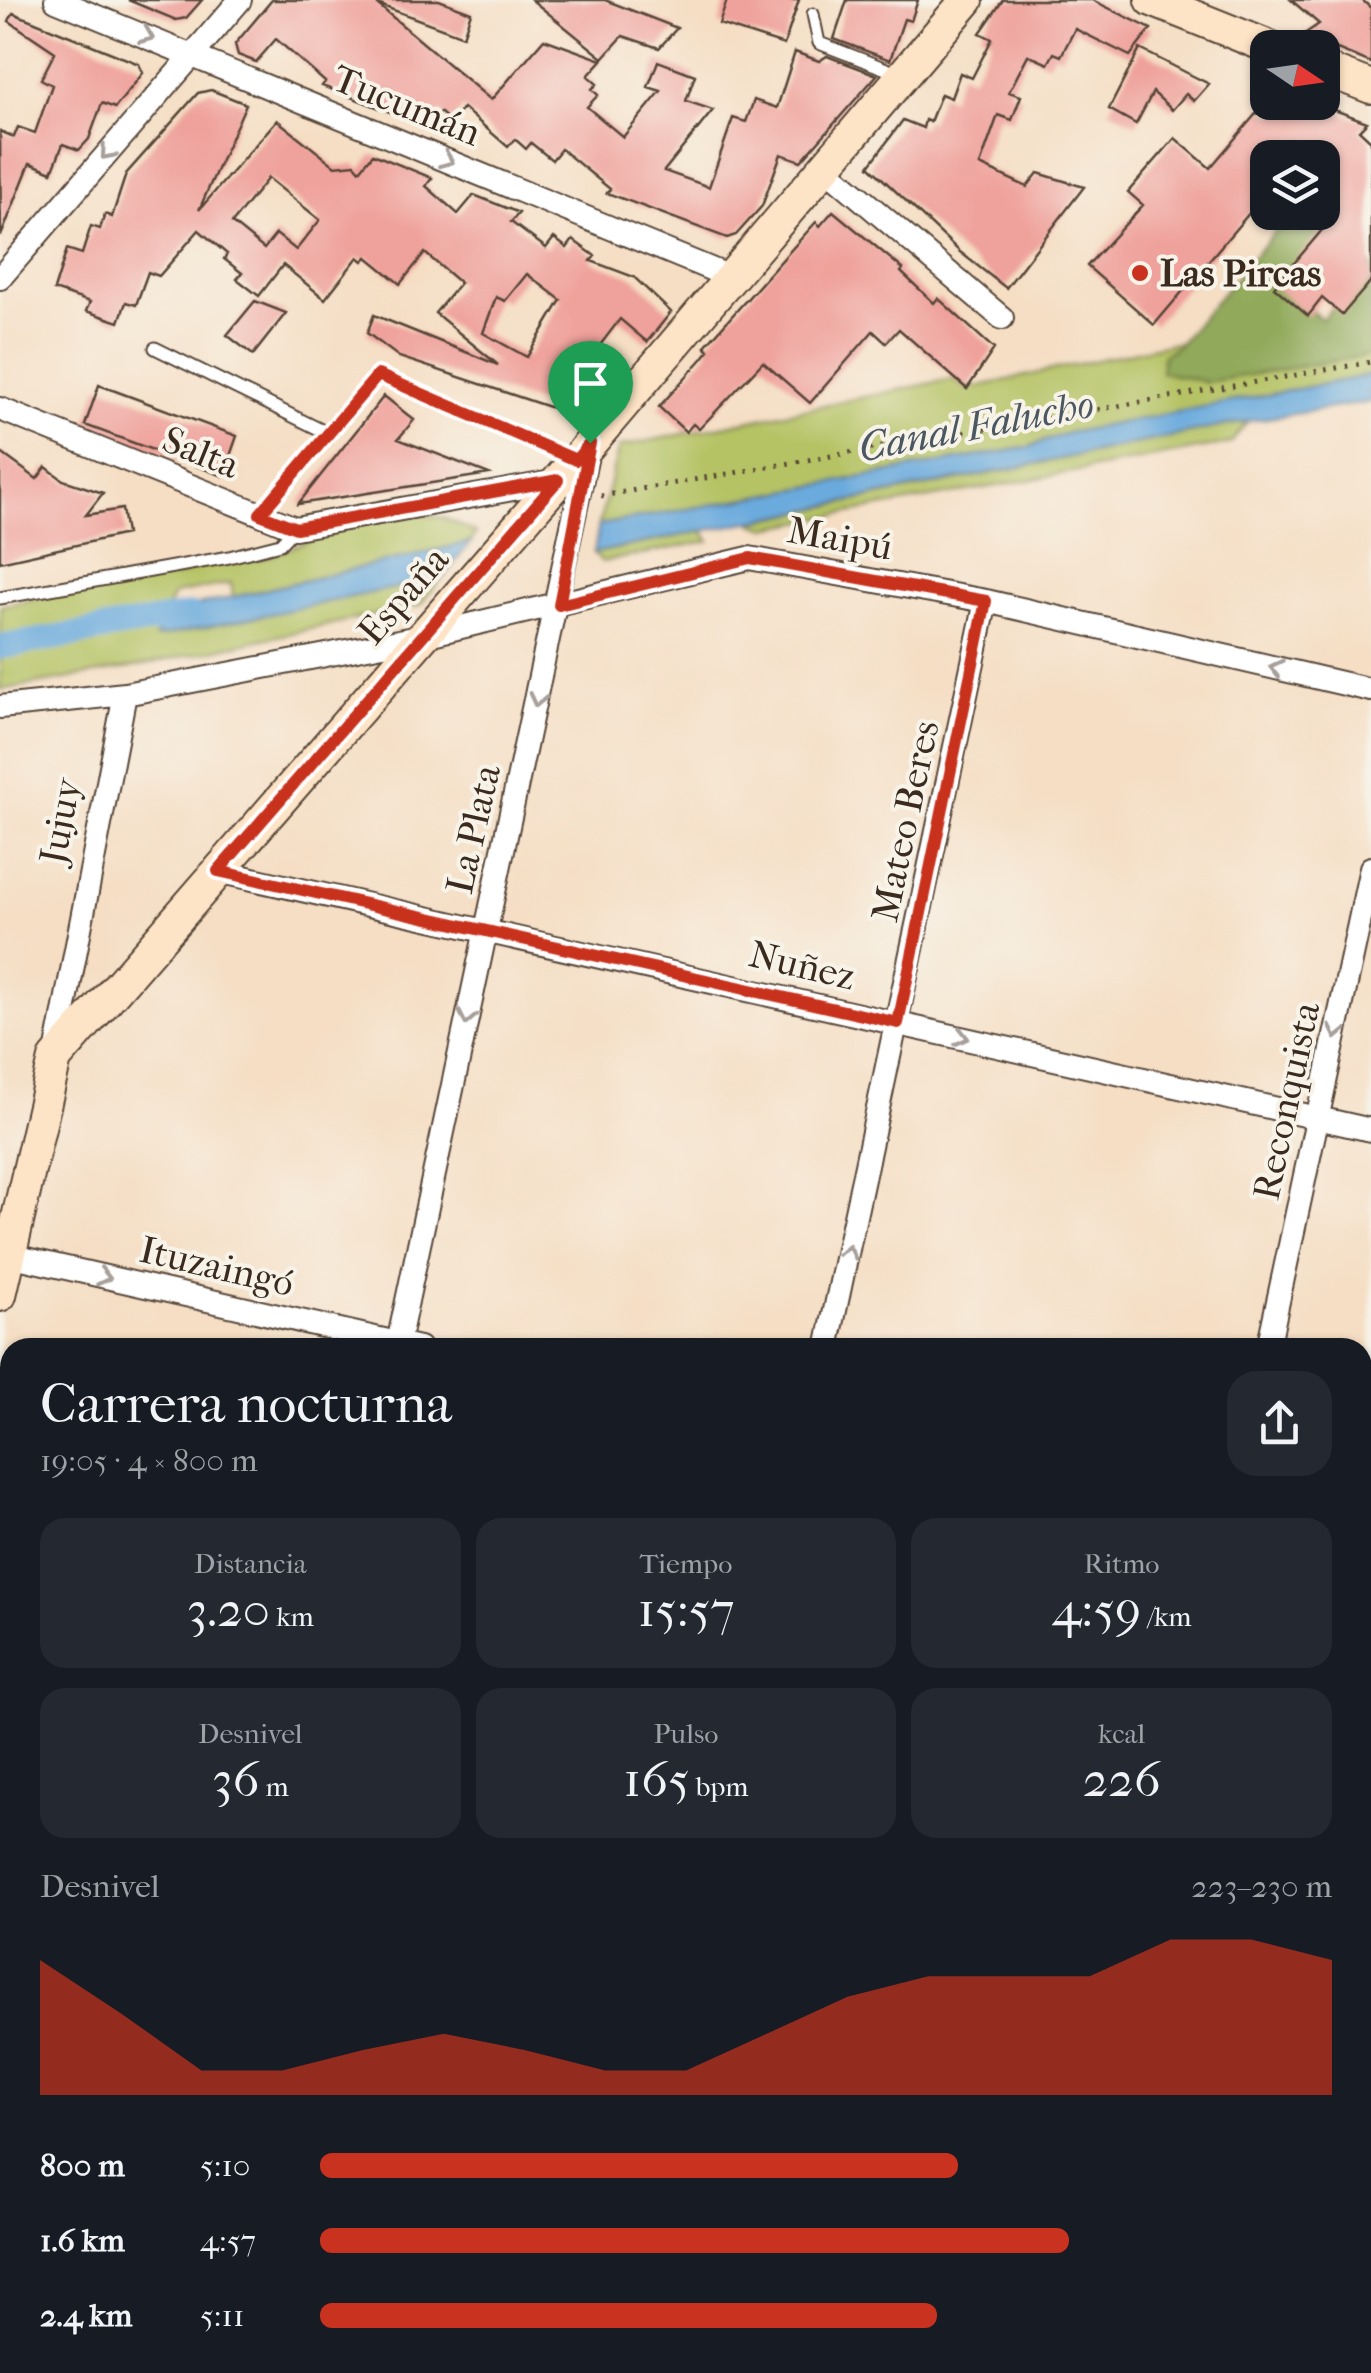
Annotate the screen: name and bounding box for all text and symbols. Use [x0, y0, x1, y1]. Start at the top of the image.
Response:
one-way arrow [137, 25, 154, 45]
north arrow [1250, 30, 1340, 120]
map controls [1250, 30, 1340, 230]
street label: Tucumán [326, 55, 487, 155]
button: layers [1250, 140, 1340, 230]
one-way arrow [101, 141, 119, 159]
one-way arrow [437, 148, 455, 168]
place label: Las Pircas [1160, 251, 1321, 296]
marker: Las Pircas [1129, 262, 1151, 284]
pin [548, 341, 633, 444]
icon: arrive [563, 356, 618, 411]
water label: Canal Falucho [855, 381, 1098, 471]
street label: Salta [156, 417, 246, 488]
street label: Maipú [784, 507, 896, 570]
street label: España [349, 537, 458, 654]
one-way arrow [1268, 659, 1285, 680]
one-way arrow [528, 691, 549, 708]
street label: Mateo Beres [862, 716, 949, 926]
street label: La Plata [437, 760, 510, 898]
street label: Jujuy [30, 773, 91, 871]
street label: Nuñez [745, 932, 859, 999]
street label: Reconquista [1244, 998, 1329, 1204]
one-way arrow [458, 1009, 479, 1026]
one-way arrow [1328, 1023, 1349, 1040]
one-way arrow [953, 1026, 970, 1047]
street label: Ituzaingó [136, 1227, 298, 1306]
one-way arrow [836, 1244, 857, 1261]
one-way arrow [95, 1265, 112, 1286]
button: share [1227, 1371, 1332, 1476]
text: Carrera nocturna [40, 1372, 452, 1436]
text: 19:05 · 4 × 800 m [40, 1442, 257, 1479]
text: Distancia [194, 1547, 307, 1580]
text: Tiempo [640, 1547, 732, 1580]
text: Ritmo [1084, 1547, 1160, 1580]
text: 3.20 [187, 1580, 270, 1639]
text: 15:57 [637, 1580, 735, 1639]
text: 4:59 [1052, 1580, 1141, 1639]
text: km [270, 1600, 314, 1633]
text: /km [1141, 1600, 1192, 1633]
text: Desnivel [198, 1717, 303, 1750]
text: Pulso [653, 1717, 719, 1750]
text: kcal [1098, 1717, 1145, 1750]
text: 36 [212, 1750, 259, 1809]
text: 165 [623, 1750, 690, 1809]
text: 226 [1082, 1750, 1161, 1809]
text: m [259, 1770, 289, 1803]
text: bpm [690, 1770, 749, 1803]
text: Desnivel [40, 1868, 160, 1905]
text: 223–230 m [1191, 1868, 1332, 1905]
text: 800 m [40, 2147, 125, 2184]
text: 5:10 [200, 2147, 250, 2184]
text: 1.6 km [40, 2222, 125, 2259]
text: 4:57 [200, 2222, 256, 2259]
text: 2.4 km [40, 2297, 132, 2334]
text: 5:11 [200, 2297, 244, 2334]

